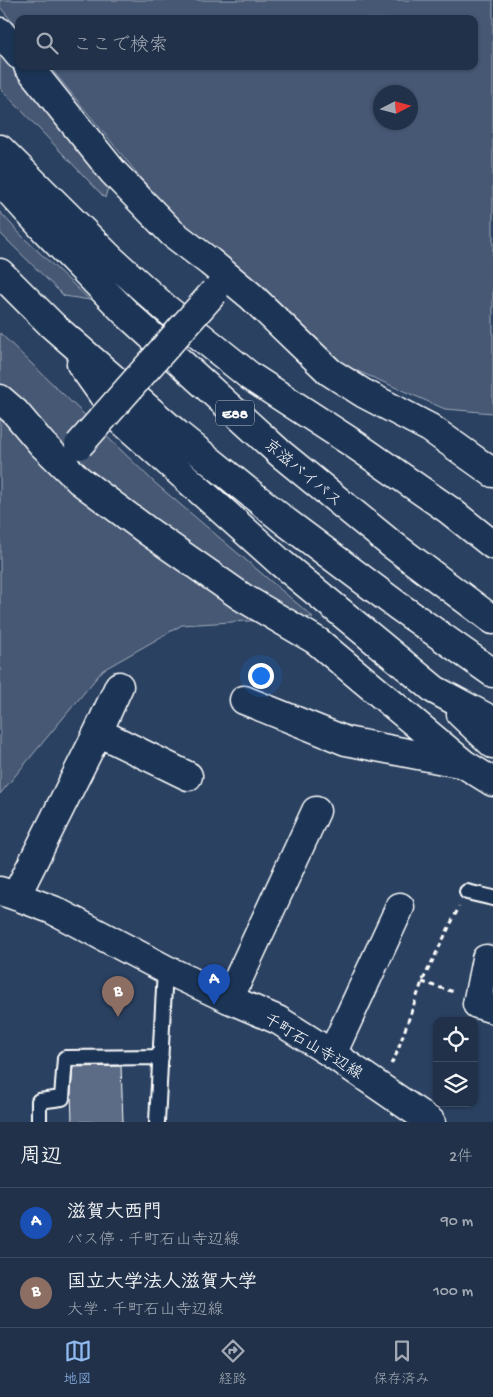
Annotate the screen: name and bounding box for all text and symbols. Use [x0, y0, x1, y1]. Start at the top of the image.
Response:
search box [15, 15, 478, 70]
icon: search [33, 29, 61, 57]
text: ここで検索 [73, 35, 168, 58]
north arrow [373, 85, 418, 130]
road number: E88 [216, 400, 254, 426]
street label: 京滋バイパス [259, 436, 345, 513]
your location [248, 663, 274, 689]
pin: A [198, 964, 230, 1005]
pin: B [102, 976, 134, 1017]
street label: 千町石山寺辺線 [259, 1009, 366, 1085]
map controls [433, 1017, 478, 1107]
button: locate [433, 1017, 478, 1062]
button: layers [433, 1062, 478, 1107]
text: 周辺 [20, 1146, 62, 1171]
text: 2件 [449, 1149, 473, 1168]
text: 滋賀大西門 [67, 1202, 162, 1225]
text: A [31, 1213, 41, 1232]
text: 90 m [441, 1213, 473, 1232]
text: バス停 · 千町石山寺辺線 [67, 1232, 240, 1251]
text: 国立大学法人滋賀大学 [67, 1272, 257, 1295]
text: B [32, 1283, 40, 1302]
text: 100 m [433, 1283, 473, 1302]
text: 大学 · 千町石山寺辺線 [67, 1302, 224, 1321]
tab: 地図 [64, 1337, 92, 1389]
tab: 経路 [219, 1337, 247, 1389]
tab: 保存済み [374, 1337, 430, 1389]

